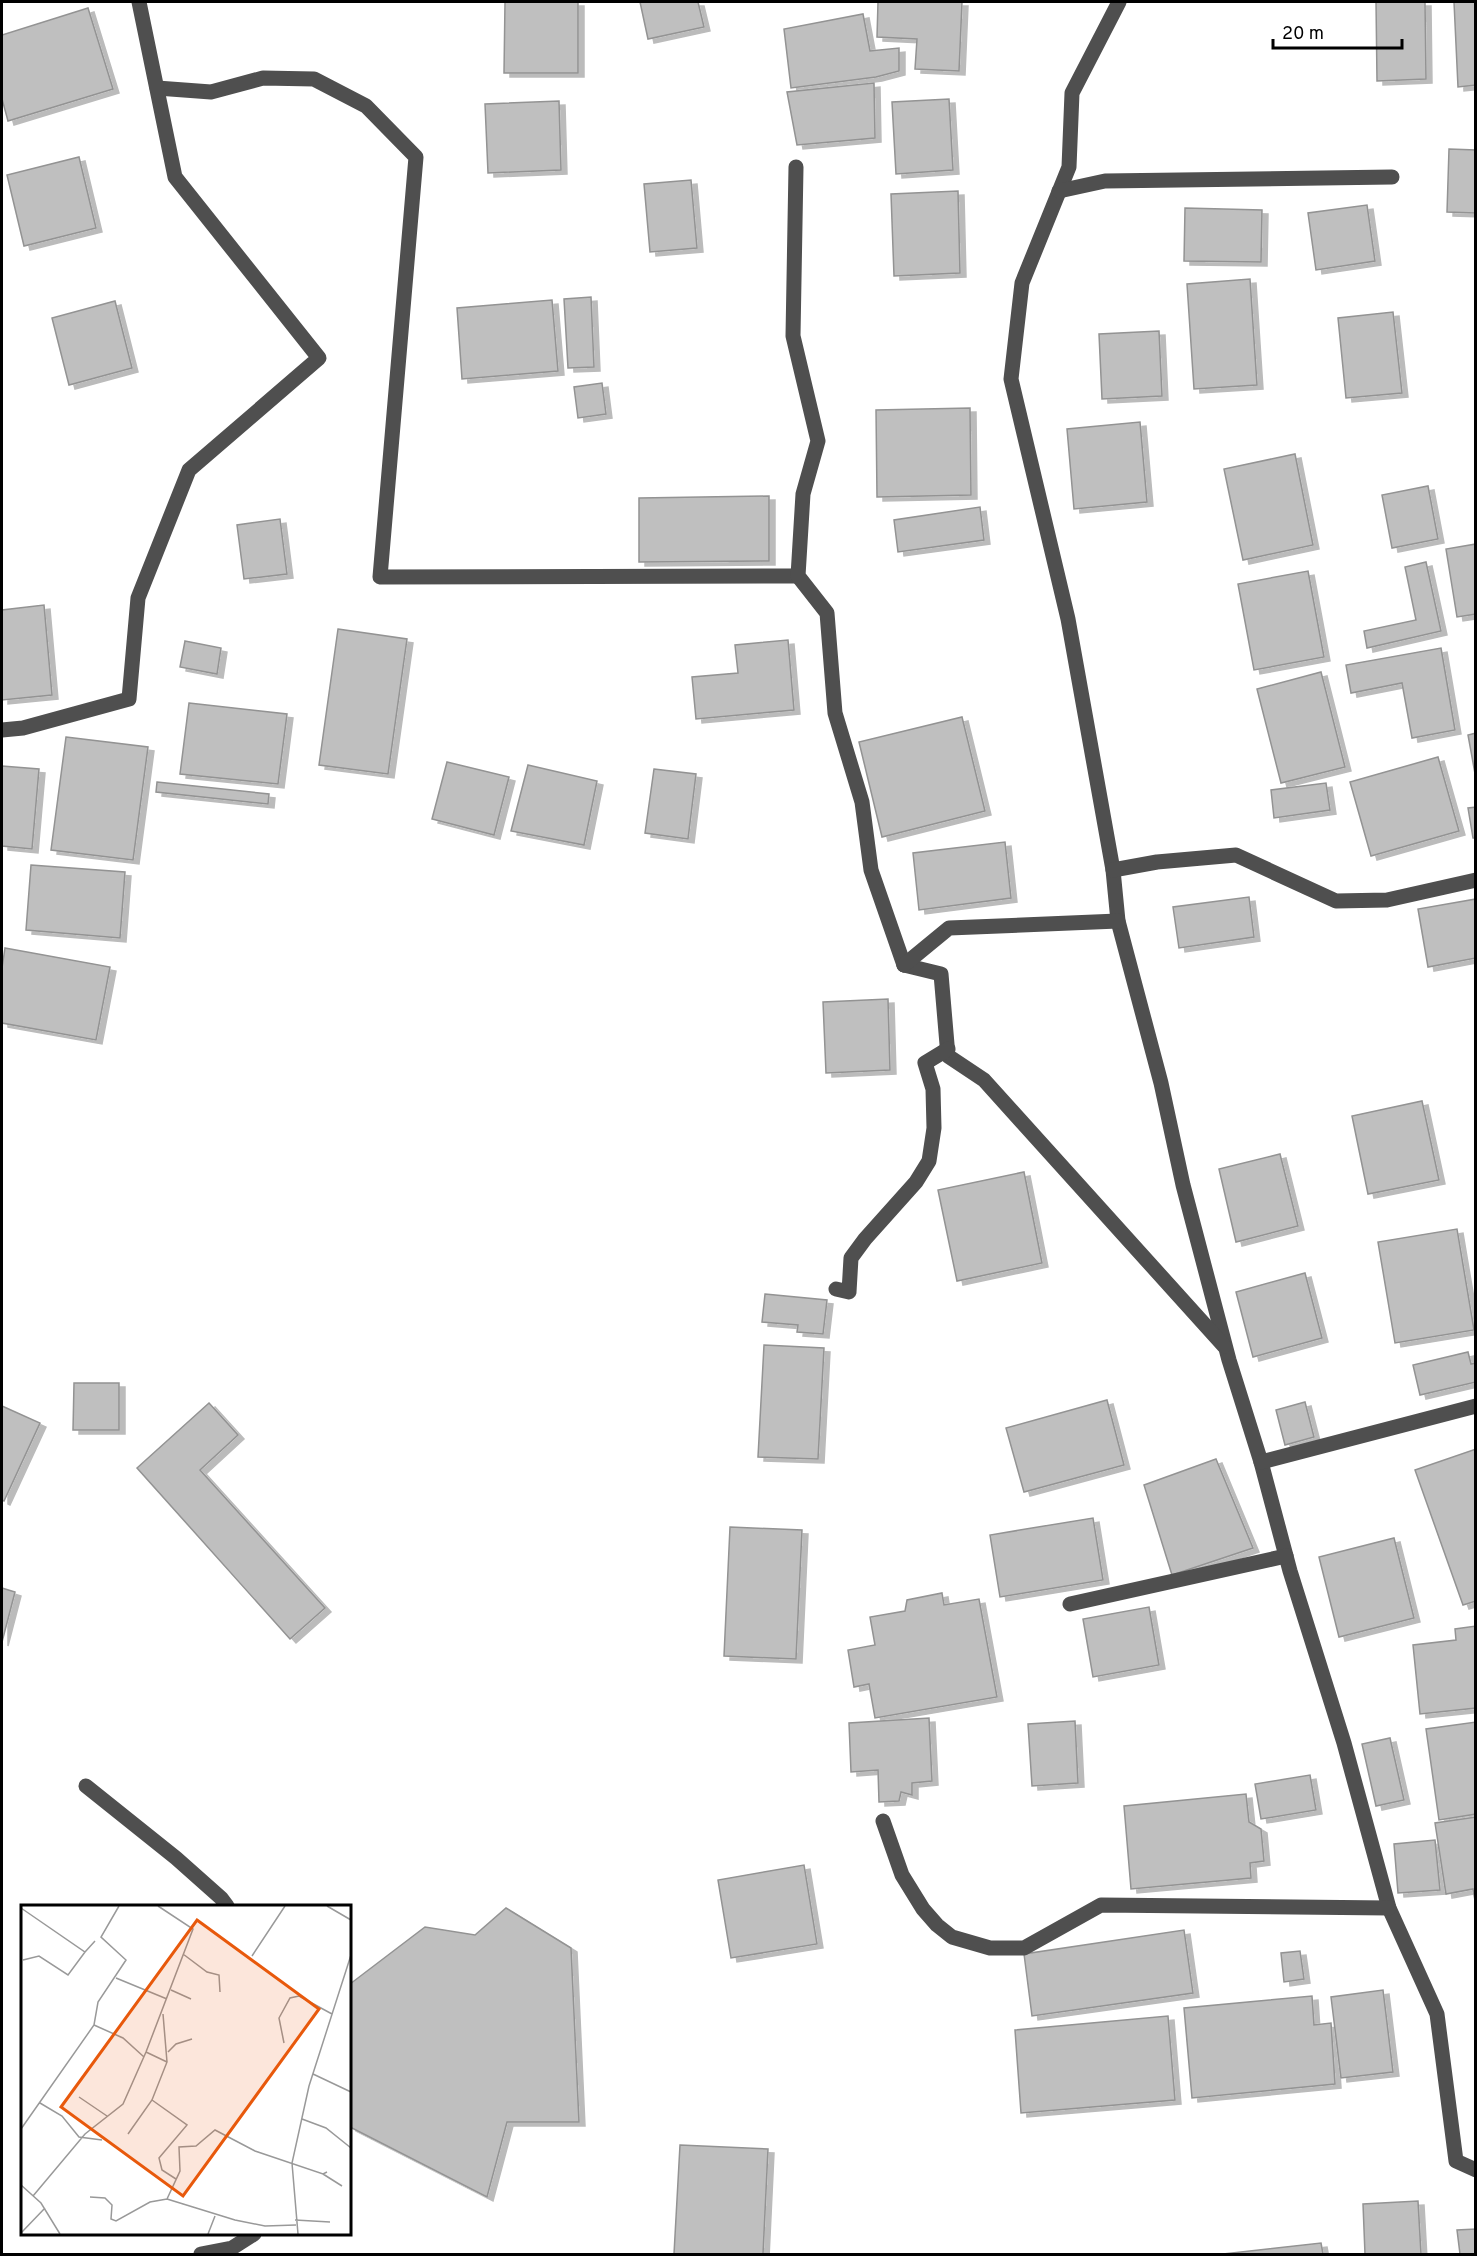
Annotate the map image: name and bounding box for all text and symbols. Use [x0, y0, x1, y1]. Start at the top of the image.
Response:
scale bar [1273, 12, 1402, 50]
text: 20 m [1282, 23, 1324, 46]
inset map [21, 1905, 351, 2235]

